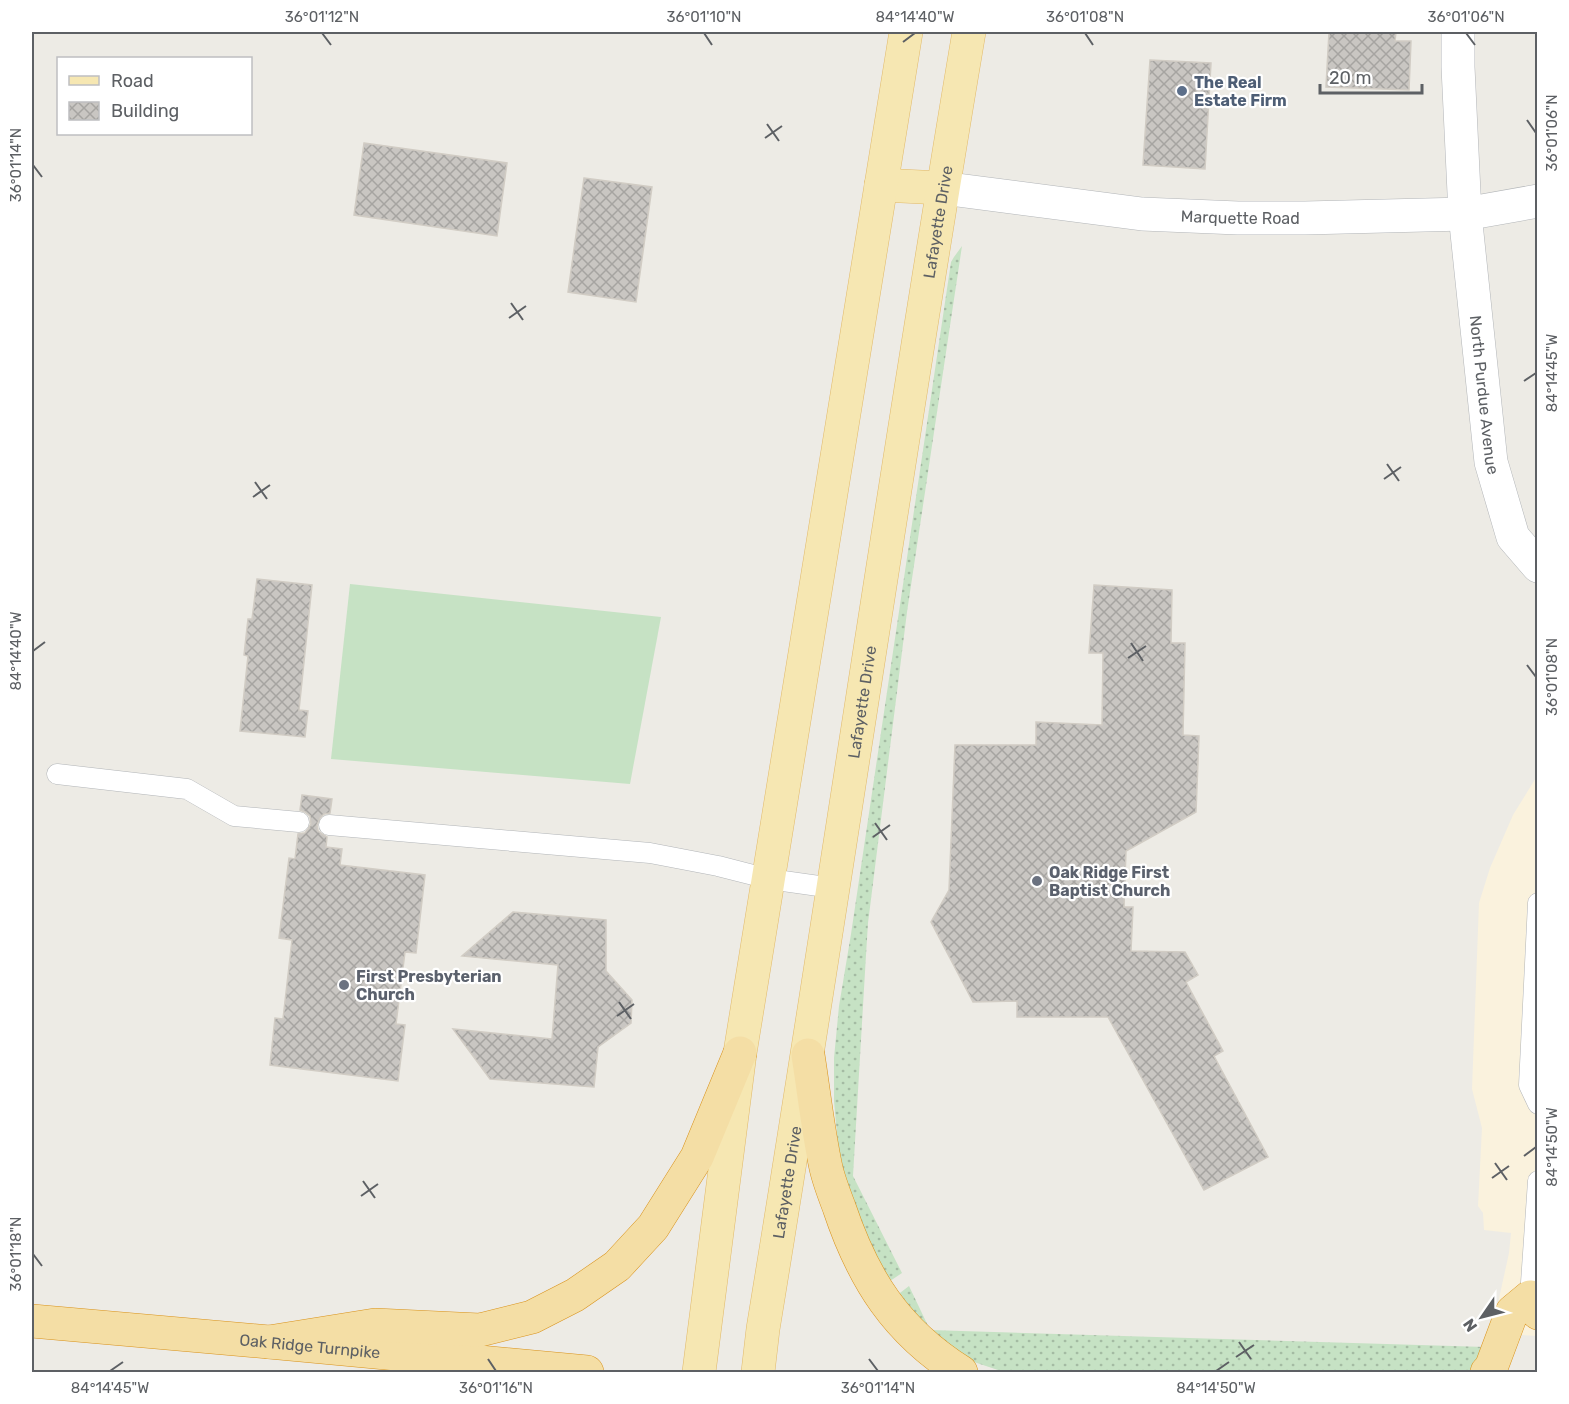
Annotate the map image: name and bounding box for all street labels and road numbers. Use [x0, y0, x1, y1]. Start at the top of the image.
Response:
street label: Lafayette Drive [919, 164, 956, 280]
street label: Marquette Road [1180, 206, 1300, 228]
street label: North Purdue Avenue [1466, 314, 1504, 477]
street label: Lafayette Drive [844, 644, 880, 760]
street label: Lafayette Drive [768, 1124, 805, 1240]
street label: Oak Ridge Turnpike [239, 1330, 381, 1362]

